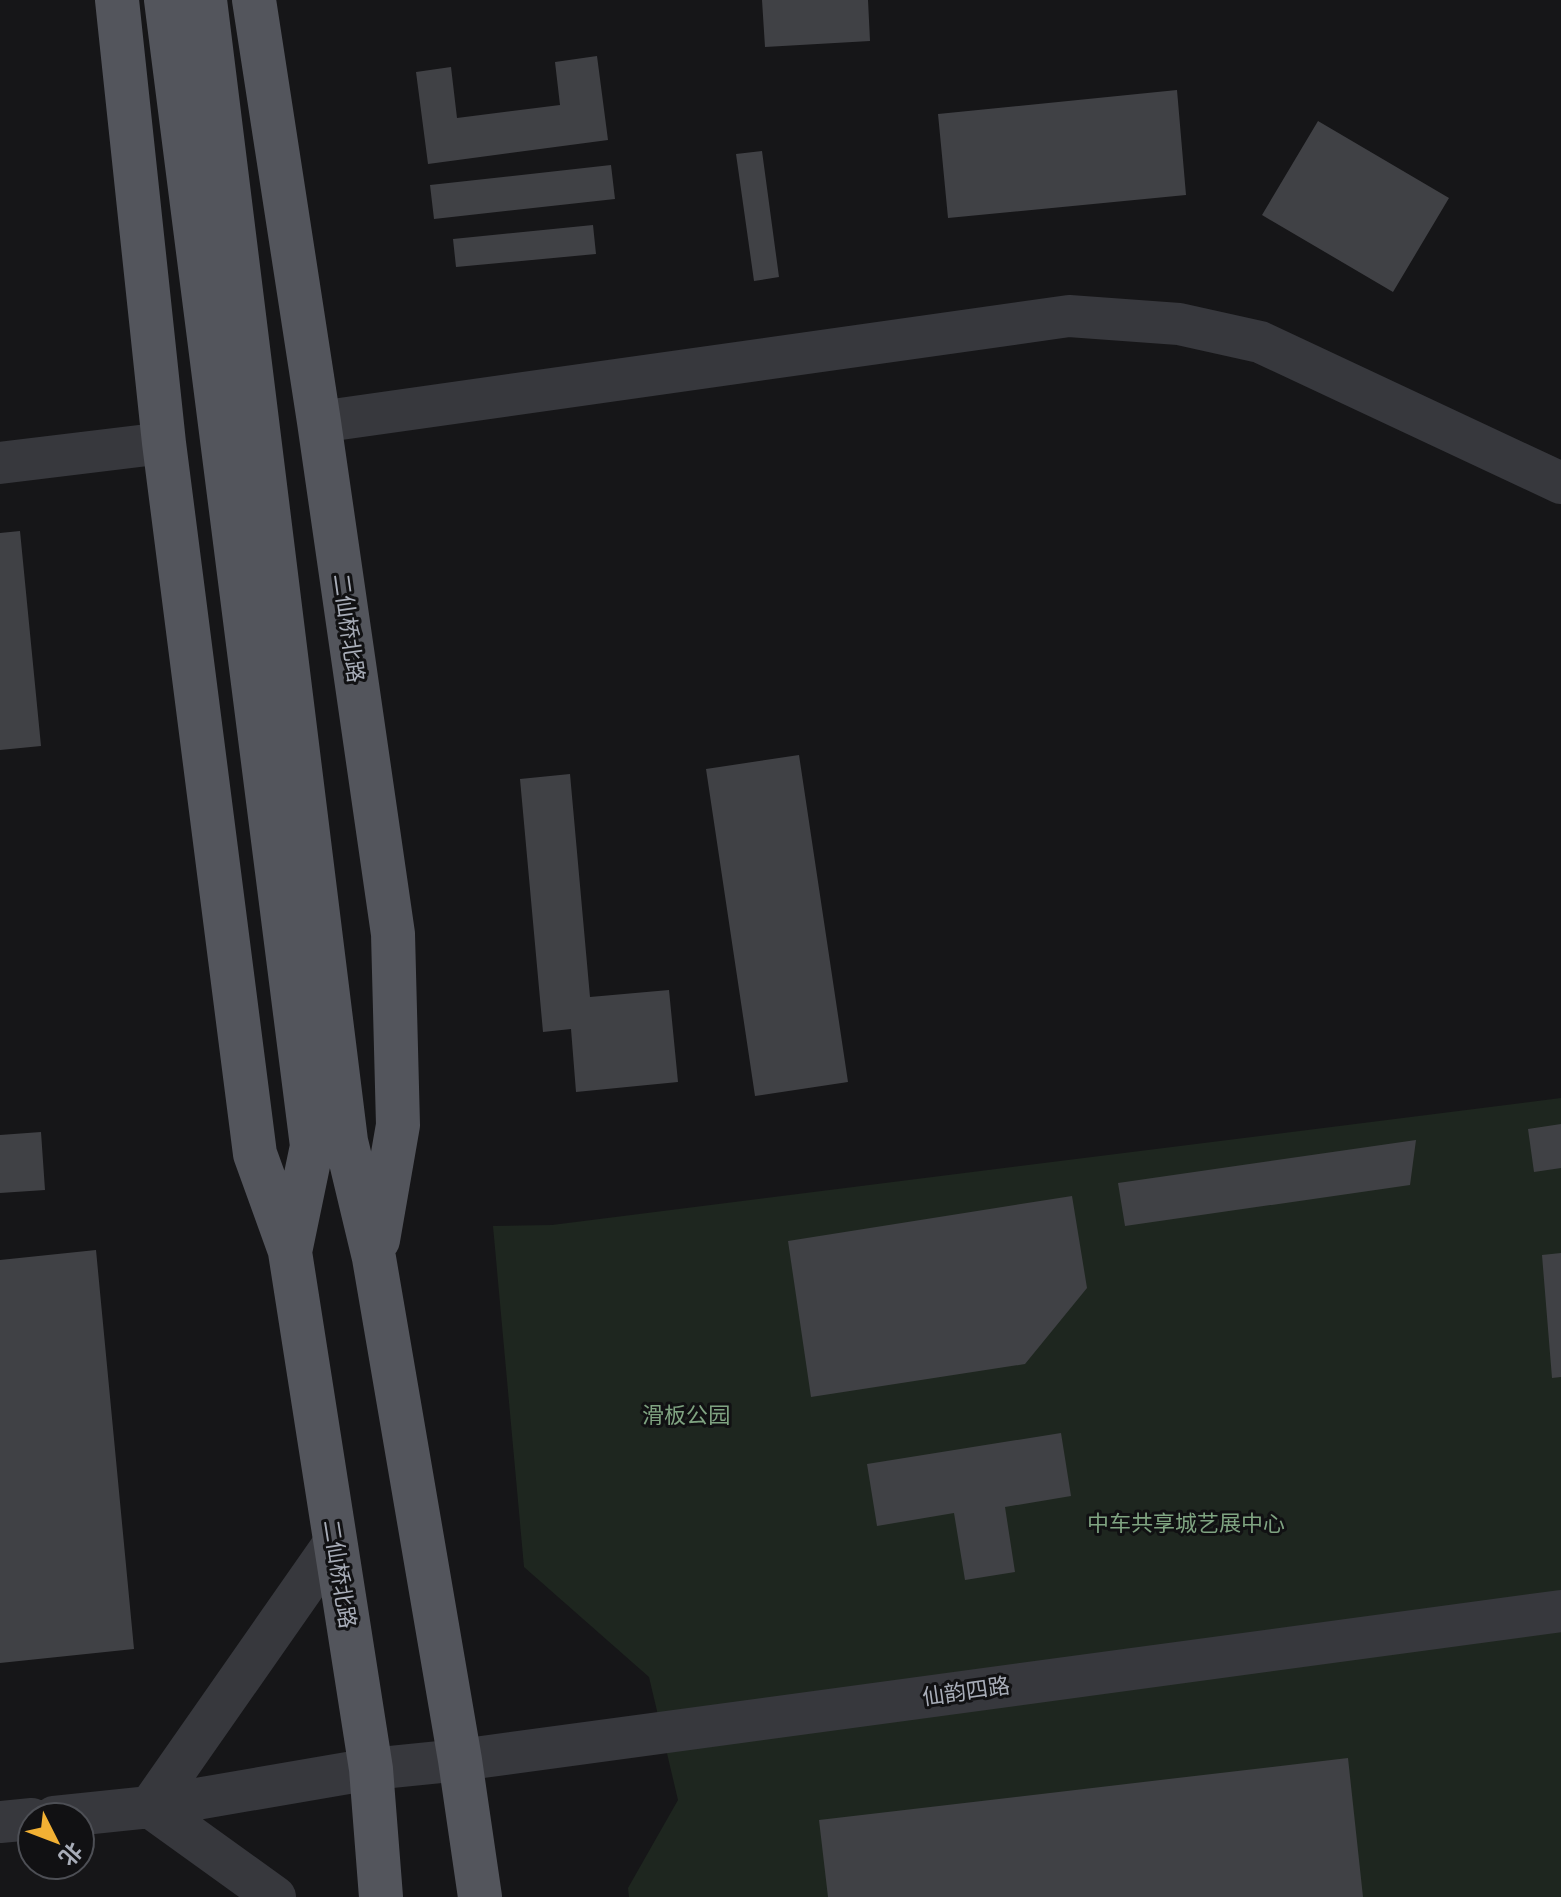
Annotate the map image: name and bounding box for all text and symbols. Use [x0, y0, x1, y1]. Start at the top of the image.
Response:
street label: 二仙桥北路 [327, 572, 371, 684]
park label: 滑板公园 [642, 1401, 730, 1429]
park label: 中车共享城艺展中心 [1087, 1509, 1285, 1537]
street label: 二仙桥北路 [318, 1517, 362, 1631]
street label: 仙韵四路 [920, 1671, 1012, 1711]
north arrow [16, 1801, 96, 1881]
text: 北 [53, 1837, 89, 1872]

